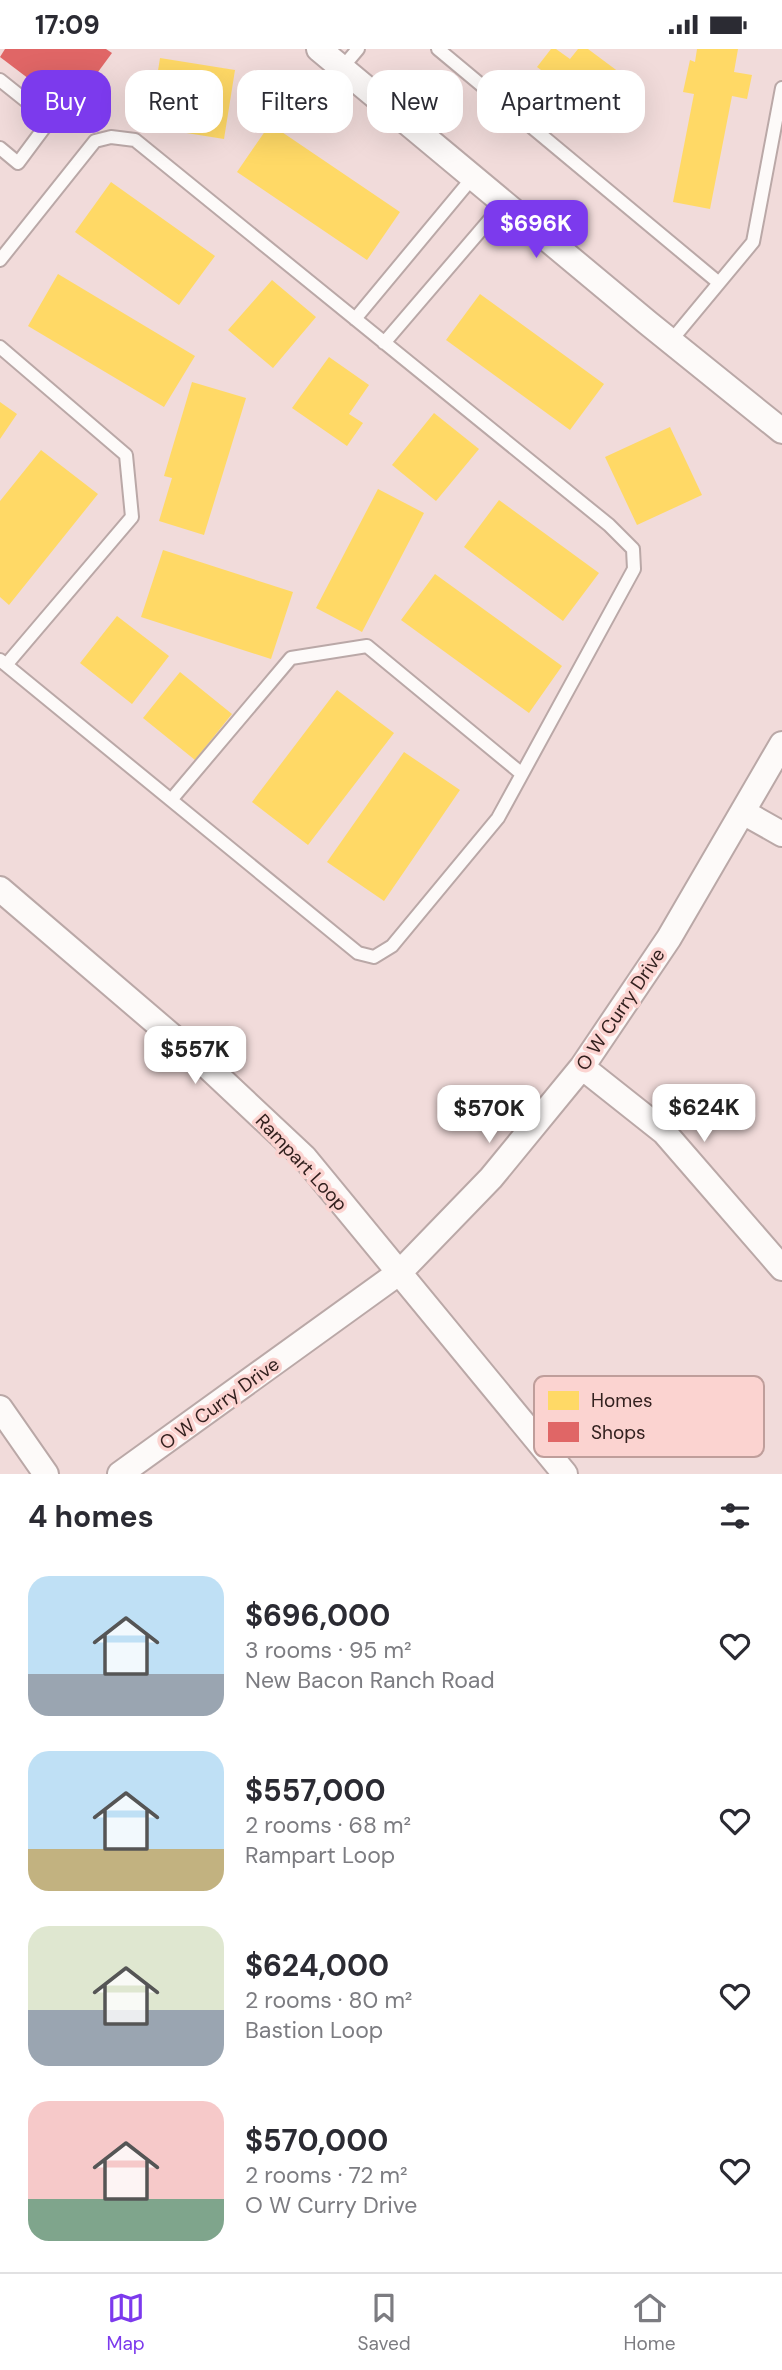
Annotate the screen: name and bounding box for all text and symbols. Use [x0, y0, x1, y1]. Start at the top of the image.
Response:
text: 17:09 [35, 8, 100, 42]
chip: Buy [21, 70, 111, 133]
chip: Rent [125, 70, 223, 133]
chip: Filters [237, 70, 353, 133]
chip: New [367, 70, 463, 133]
chip: Apartment [477, 70, 645, 133]
pin: $696K [487, 201, 585, 260]
text: $696K [500, 208, 572, 238]
street label: O W Curry Drive [570, 943, 671, 1075]
pin: $557K [146, 1027, 244, 1086]
text: $557K [160, 1034, 230, 1064]
pin: $570K [440, 1085, 538, 1145]
pin: $624K [655, 1085, 753, 1144]
text: $624K [668, 1092, 740, 1122]
text: $570K [453, 1093, 525, 1123]
street label: Rampart Loop [250, 1108, 353, 1216]
street label: O W Curry Drive [154, 1351, 284, 1455]
legend [534, 1376, 764, 1457]
text: Homes [591, 1388, 652, 1413]
text: Shops [591, 1420, 646, 1445]
text: 4 homes [28, 1497, 154, 1536]
icon: filters [716, 1497, 754, 1535]
text: $696,000 [245, 1596, 390, 1635]
icon: home [84, 1604, 168, 1688]
icon: heart [716, 1627, 754, 1665]
text: 3 rooms · 95 m² [245, 1635, 412, 1665]
text: New Bacon Ranch Road [245, 1665, 495, 1695]
text: $557,000 [245, 1771, 386, 1810]
icon: home [84, 1779, 168, 1863]
icon: heart [716, 1802, 754, 1840]
text: 2 rooms · 68 m² [245, 1810, 411, 1840]
text: Rampart Loop [245, 1840, 395, 1870]
text: $624,000 [245, 1946, 389, 1985]
icon: home [84, 1954, 168, 2038]
icon: heart [716, 1977, 754, 2015]
text: 2 rooms · 80 m² [245, 1985, 412, 2015]
text: Bastion Loop [245, 2015, 383, 2045]
text: $570,000 [245, 2121, 388, 2160]
icon: home [84, 2129, 168, 2213]
icon: heart [716, 2152, 754, 2190]
text: 2 rooms · 72 m² [245, 2160, 408, 2190]
text: O W Curry Drive [245, 2190, 417, 2220]
tab: Map [106, 2289, 145, 2356]
tab: Saved [358, 2289, 411, 2356]
tab: Home [624, 2289, 676, 2356]

